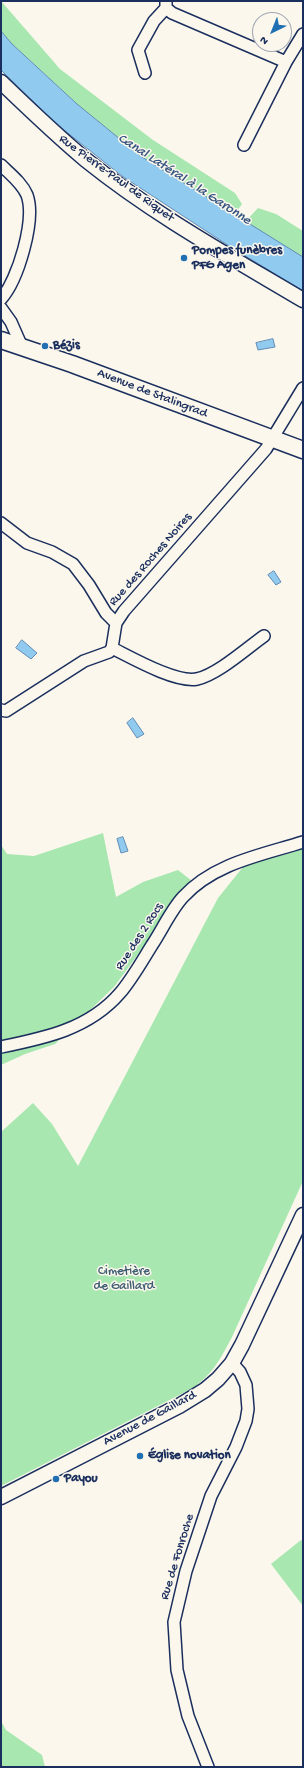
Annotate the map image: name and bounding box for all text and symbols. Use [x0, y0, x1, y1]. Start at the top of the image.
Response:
north arrow [252, 12, 292, 52]
text: N [258, 33, 271, 47]
water label: Canal Latéral à la Garonne [114, 131, 254, 229]
street label: Rue Pierre-Paul de Riquet [55, 132, 177, 226]
place label: Pompes funèbres PFG Agen [192, 243, 282, 274]
marker: Pompes funèbres PFG Agen [179, 253, 189, 263]
place label: Bézis [53, 338, 80, 354]
marker: Bézis [40, 341, 50, 351]
street label: Avenue de Stalingrad [95, 366, 209, 422]
street label: Rue des Roches Noires [106, 510, 196, 610]
street label: Rue des 2 Rocs [112, 900, 168, 974]
park label: Cimetière de Gaillard [94, 1264, 154, 1295]
street label: Avenue de Gaillard [101, 1388, 199, 1450]
place label: Église novation [148, 1448, 231, 1464]
marker: Église novation [135, 1451, 145, 1461]
place label: Payou [64, 1471, 98, 1487]
marker: Payou [51, 1474, 61, 1484]
street label: Rue de Fonroche [158, 1512, 198, 1602]

